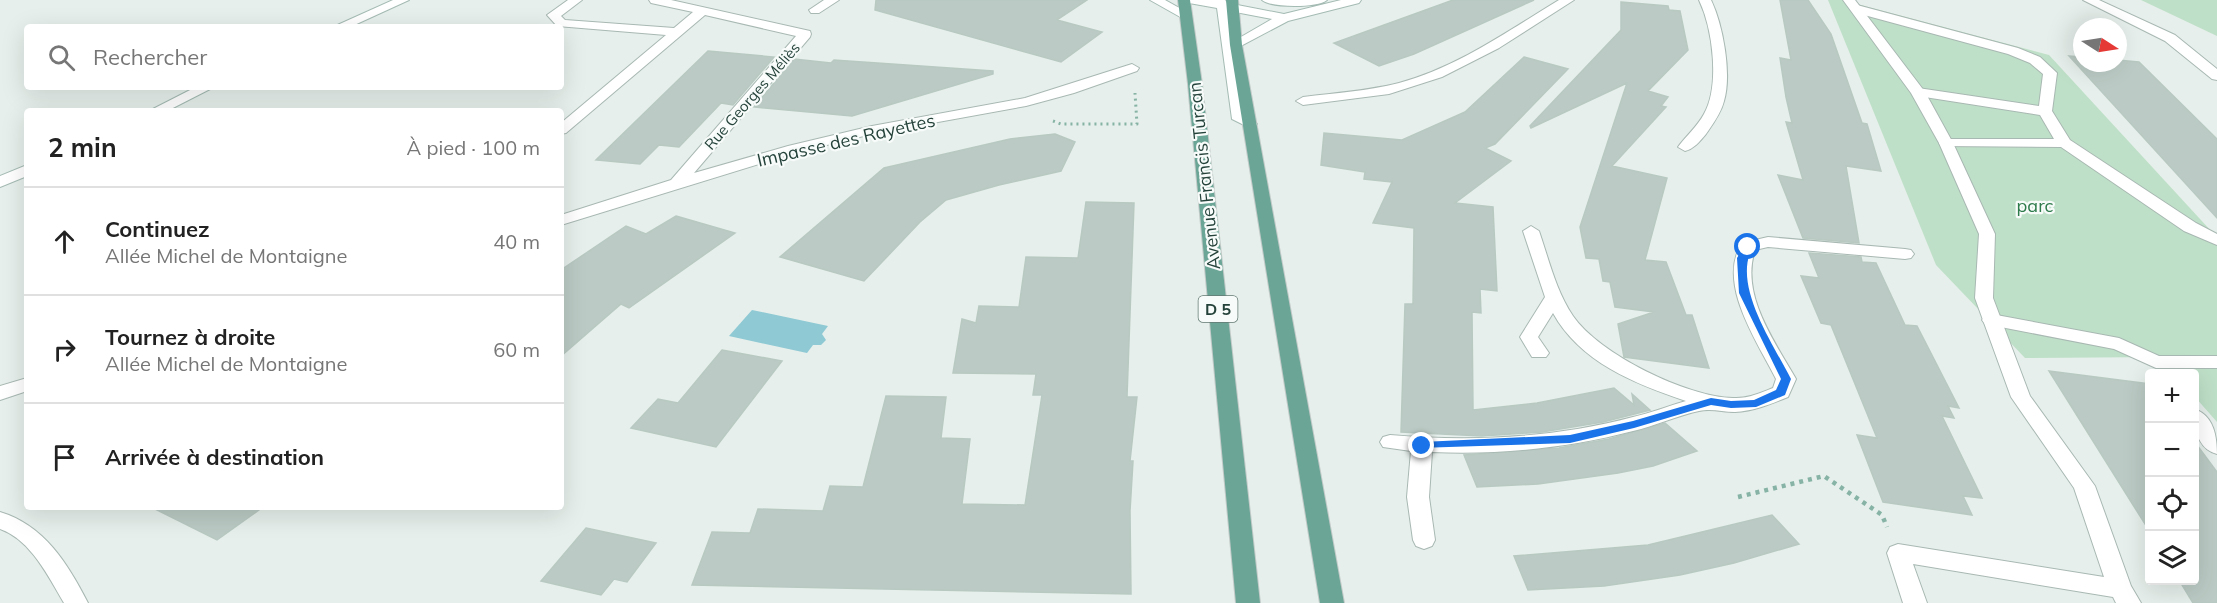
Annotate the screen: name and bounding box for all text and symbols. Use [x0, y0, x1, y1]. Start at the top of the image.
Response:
north arrow [2073, 18, 2127, 72]
search box [24, 24, 564, 90]
street label: Rue Georges Méliès [700, 38, 804, 154]
icon: search [45, 41, 78, 74]
text: Rechercher [93, 43, 207, 71]
street label: Avenue Francis Turcan [1183, 81, 1225, 271]
street label: Impasse des Rayettes [755, 108, 937, 172]
text: 2 min [48, 131, 117, 164]
text: À pied · 100 m [407, 135, 540, 160]
park label: parc [2017, 194, 2054, 217]
text: Continuez [105, 215, 210, 243]
icon: ahead [48, 225, 81, 258]
text: 40 m [493, 229, 540, 254]
route start [1734, 233, 1760, 259]
text: Allée Michel de Montaigne [105, 243, 347, 268]
road number: D 5 [1198, 296, 1238, 322]
text: Tournez à droite [105, 323, 275, 351]
icon: right [48, 333, 81, 366]
text: 60 m [493, 337, 540, 362]
text: Allée Michel de Montaigne [105, 351, 347, 376]
map controls [2145, 369, 2199, 585]
button: + [2145, 369, 2199, 423]
button: − [2145, 423, 2199, 477]
route end [1408, 432, 1434, 458]
icon: arrive [48, 441, 81, 474]
text: Arrivée à destination [105, 443, 324, 471]
button: locate [2145, 477, 2199, 531]
button: layers [2145, 531, 2199, 585]

